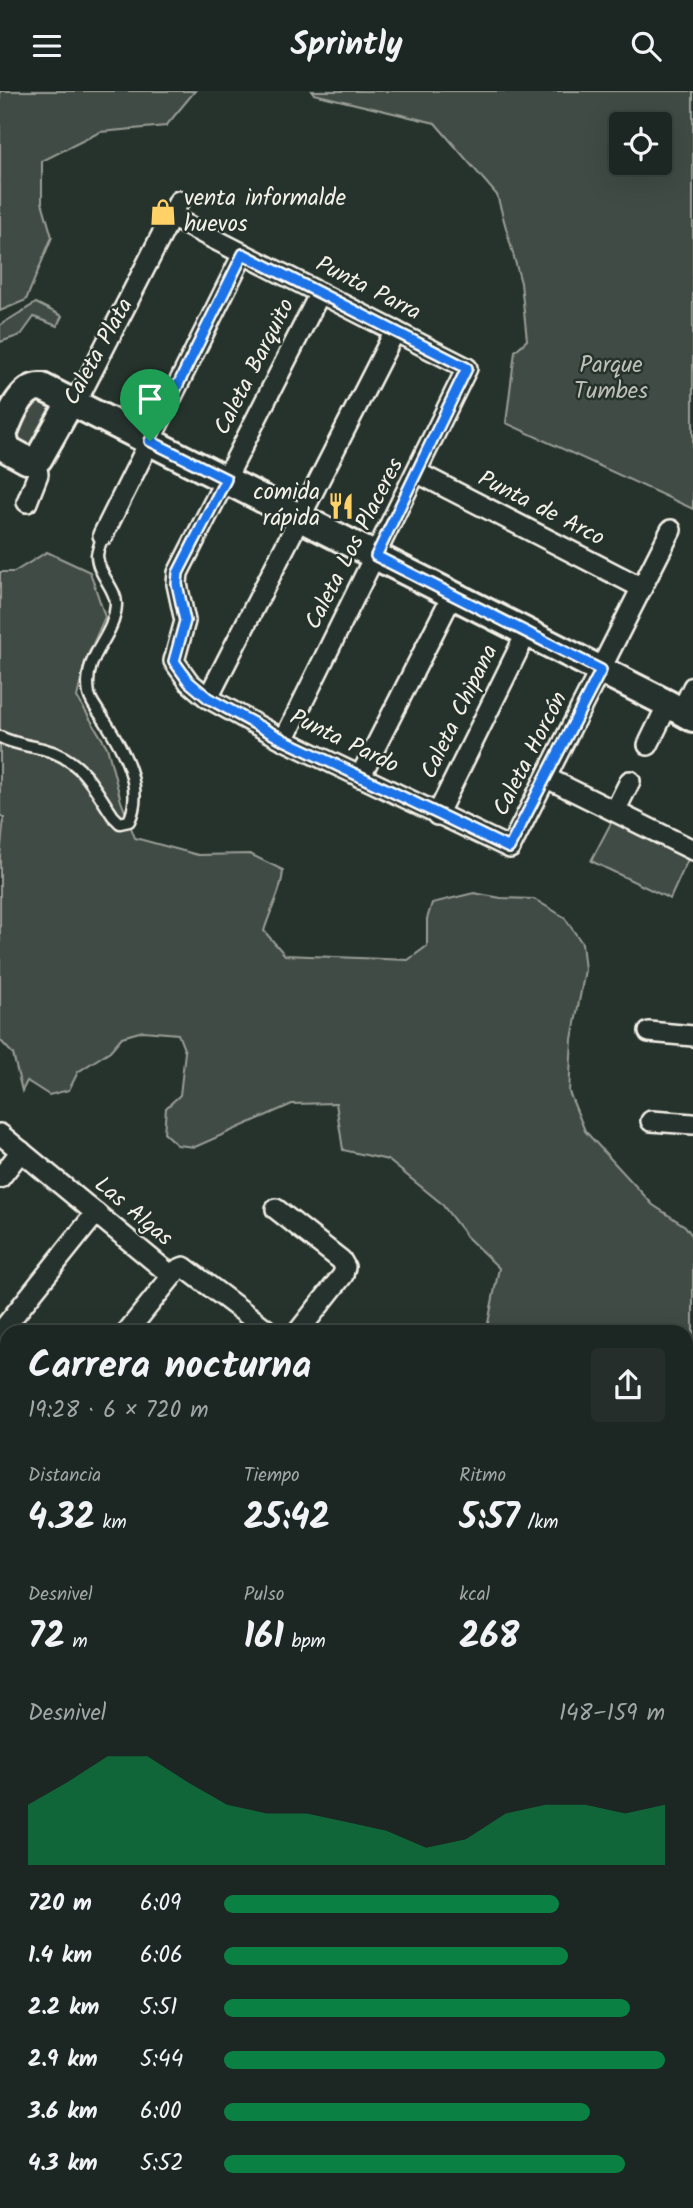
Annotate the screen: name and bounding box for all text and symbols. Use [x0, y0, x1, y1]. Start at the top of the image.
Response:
text: Sprintly [290, 20, 403, 71]
icon: menu [28, 27, 66, 65]
icon: search [627, 27, 665, 65]
map controls [609, 112, 672, 175]
button: locate [609, 112, 672, 175]
place label: venta informalde huevos [184, 181, 346, 243]
shop icon: venta informalde huevos [148, 197, 178, 227]
street label: Punta Parra [309, 247, 427, 331]
street label: Caleta Plata [55, 292, 143, 412]
street label: Caleta Barquito [205, 292, 305, 442]
park label: Parque Tumbes [574, 348, 648, 410]
pin [120, 369, 180, 441]
icon: arrive [131, 380, 169, 418]
street label: Caleta Los Placeres [296, 452, 414, 636]
street label: Punta de Arco [471, 462, 611, 556]
place label: comida rápida [253, 475, 320, 537]
restaurant icon: comida rápida [326, 491, 356, 521]
street label: Caleta Chipana [412, 639, 508, 785]
street label: Caleta Horcón [484, 685, 578, 823]
street label: Punta Pardo [283, 700, 405, 784]
street label: Las Algas [86, 1168, 181, 1256]
text: Carrera nocturna [28, 1337, 311, 1397]
button: share [591, 1348, 665, 1422]
text: 19:28 · 6 × 720 m [28, 1393, 209, 1429]
text: Distancia [28, 1461, 101, 1491]
text: Tiempo [244, 1461, 300, 1491]
text: Ritmo [459, 1461, 506, 1491]
text: 4.32 [28, 1491, 95, 1547]
text: 25:42 [244, 1491, 330, 1547]
text: 5:57 [459, 1491, 520, 1547]
text: km [95, 1508, 127, 1538]
text: /km [520, 1508, 558, 1538]
text: Desnivel [28, 1580, 93, 1610]
text: Pulso [244, 1580, 284, 1610]
text: kcal [459, 1580, 490, 1610]
text: 72 [28, 1610, 65, 1666]
text: 161 [244, 1610, 284, 1666]
text: 268 [459, 1610, 519, 1666]
text: m [65, 1627, 88, 1657]
text: bpm [284, 1627, 326, 1657]
text: Desnivel [28, 1696, 106, 1732]
text: 148–159 m [559, 1696, 665, 1732]
text: 720 m [28, 1886, 92, 1922]
text: 6:09 [140, 1886, 181, 1922]
text: 1.4 km [28, 1938, 92, 1974]
text: 6:06 [140, 1938, 183, 1974]
text: 2.2 km [28, 1990, 99, 2026]
text: 5:51 [140, 1990, 178, 2026]
text: 2.9 km [28, 2042, 98, 2078]
text: 5:44 [140, 2042, 183, 2078]
text: 3.6 km [28, 2094, 98, 2130]
text: 6:00 [140, 2094, 181, 2130]
text: 4.3 km [28, 2146, 98, 2182]
text: 5:52 [140, 2146, 184, 2182]

